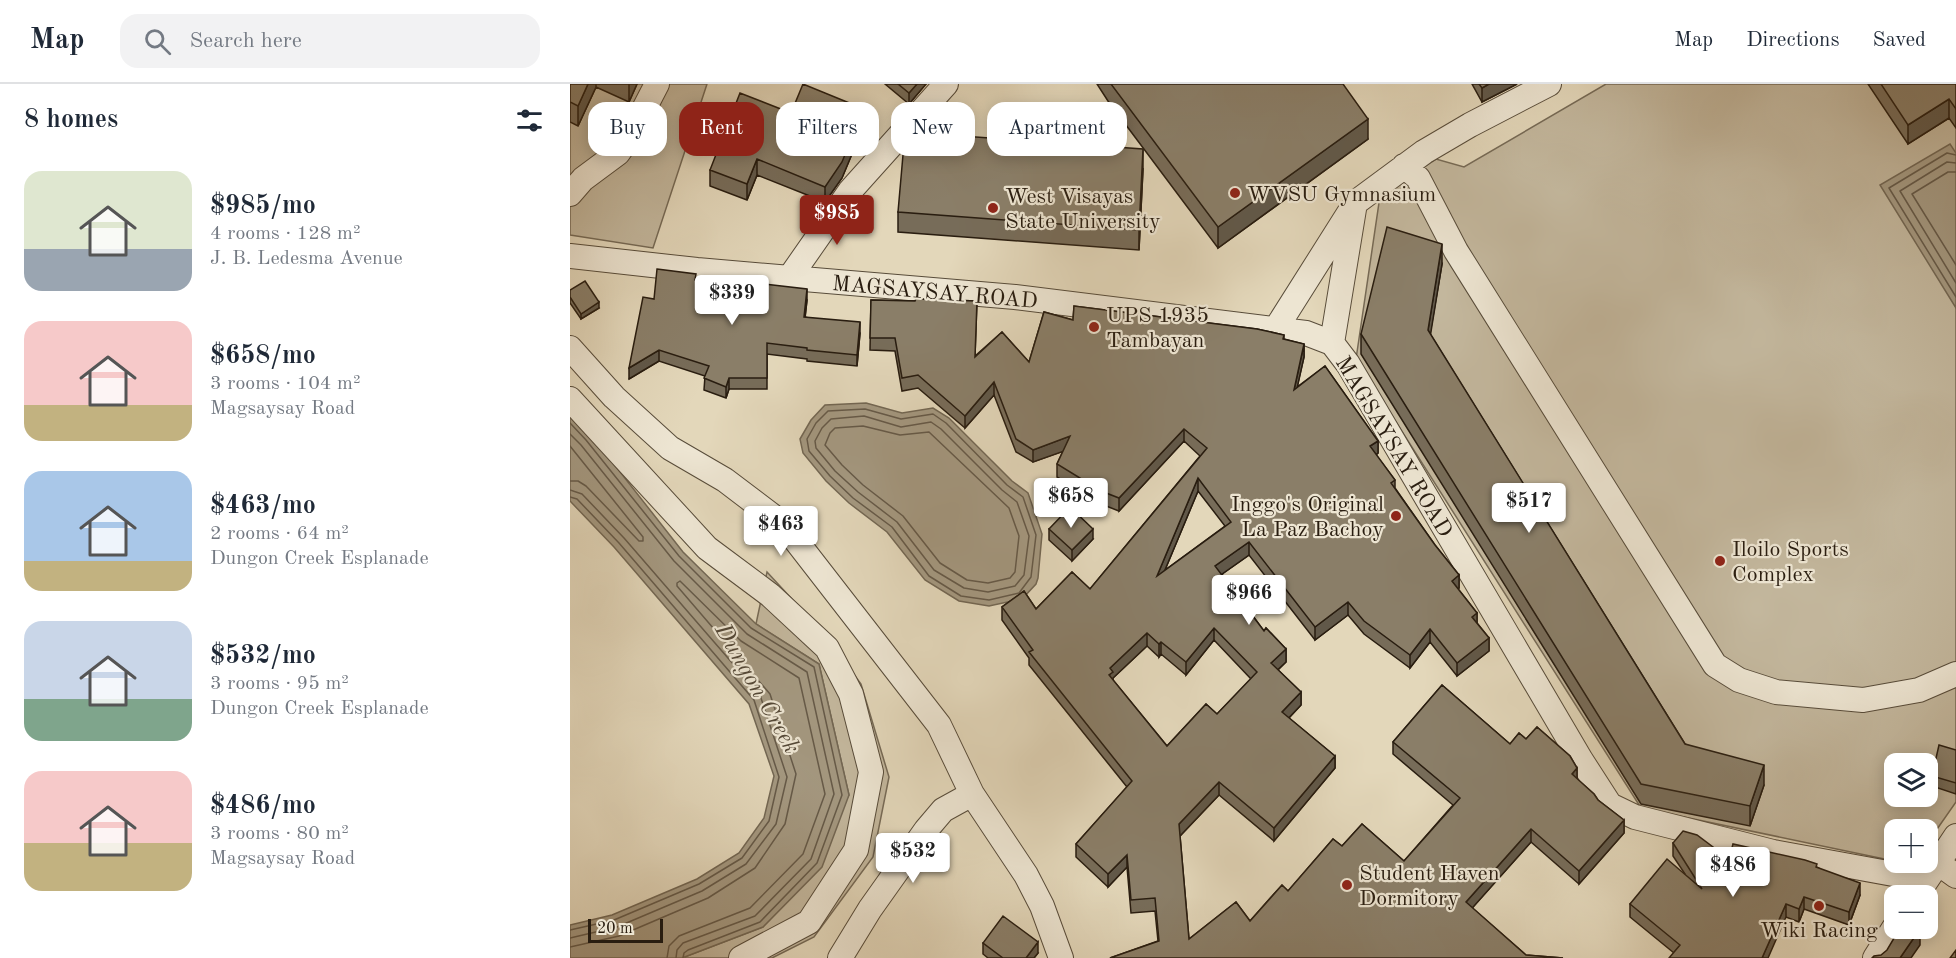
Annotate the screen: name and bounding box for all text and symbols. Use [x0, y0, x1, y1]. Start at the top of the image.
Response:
search box [120, 14, 540, 68]
icon: search [141, 25, 174, 58]
text: Map [30, 27, 84, 55]
text: Search here [189, 30, 302, 52]
text: Map [1674, 30, 1713, 51]
text: Directions [1746, 30, 1840, 51]
text: Saved [1873, 30, 1926, 51]
chip: Buy [588, 102, 667, 156]
chip: Rent [679, 102, 764, 156]
chip: Filters [776, 102, 879, 156]
chip: New [891, 102, 975, 156]
chip: Apartment [987, 102, 1127, 156]
icon: filters [513, 104, 546, 137]
text: 8 homes [24, 107, 118, 133]
place label: WVSU Gymnasium [1247, 184, 1436, 206]
place label: West Visayas State University [1005, 186, 1161, 233]
marker: WVSU Gymnasium [1228, 186, 1242, 200]
text: $985/mo [210, 193, 316, 219]
icon: home [72, 195, 144, 267]
pin: $985 [801, 195, 873, 246]
marker: West Visayas State University [986, 201, 1000, 215]
text: $985 [814, 204, 860, 224]
text: 4 rooms · 128 m² [210, 224, 360, 244]
text: J. B. Ledesma Avenue [210, 249, 403, 269]
street label: MAGSAYSAY ROAD [831, 273, 1039, 313]
pin: $339 [696, 275, 768, 326]
text: $339 [709, 284, 755, 304]
place label: UPS 1935 Tambayan [1106, 305, 1209, 352]
marker: UPS 1935 Tambayan [1087, 320, 1101, 334]
text: $658/mo [210, 343, 316, 369]
icon: home [72, 345, 144, 417]
street label: MAGSAYSAY ROAD [1331, 353, 1456, 541]
text: 3 rooms · 104 m² [210, 374, 360, 394]
text: Magsaysay Road [210, 399, 355, 419]
pin: $658 [1035, 478, 1107, 529]
pin: $517 [1493, 483, 1565, 534]
text: $658 [1048, 487, 1094, 507]
text: $517 [1506, 492, 1552, 512]
text: $463/mo [210, 493, 316, 519]
place label: Inggo's Original La Paz Bachoy [1231, 494, 1384, 541]
icon: home [72, 495, 144, 567]
pin: $463 [745, 506, 817, 557]
marker: Inggo's Original La Paz Bachoy [1389, 509, 1403, 523]
text: $463 [758, 515, 804, 535]
text: 2 rooms · 64 m² [210, 524, 349, 544]
place label: Iloilo Sports Complex [1732, 539, 1849, 586]
text: Dungon Creek Esplanade [210, 549, 429, 569]
marker: Iloilo Sports Complex [1713, 554, 1727, 568]
pin: $966 [1213, 575, 1285, 626]
text: $966 [1226, 584, 1272, 604]
water label: Dungon Creek [709, 619, 803, 758]
text: $532/mo [210, 643, 316, 669]
icon: home [72, 645, 144, 717]
text: 3 rooms · 95 m² [210, 674, 349, 694]
text: Dungon Creek Esplanade [210, 699, 429, 719]
map controls [1884, 753, 1938, 939]
button: layers [1884, 753, 1938, 807]
text: $486/mo [210, 793, 316, 819]
icon: home [72, 795, 144, 867]
button: + [1884, 819, 1938, 873]
text: 3 rooms · 80 m² [210, 824, 349, 844]
pin: $532 [877, 833, 949, 884]
text: $532 [890, 842, 936, 862]
pin: $486 [1697, 847, 1769, 898]
text: Magsaysay Road [210, 849, 355, 869]
text: $486 [1710, 856, 1756, 876]
place label: Student Haven Dormitory [1359, 863, 1500, 910]
marker: Student Haven Dormitory [1340, 878, 1354, 892]
button: − [1884, 885, 1938, 939]
marker: Wiki Racing [1812, 899, 1826, 913]
scale bar [588, 916, 663, 944]
place label: Wiki Racing [1760, 920, 1878, 942]
text: 20 m [597, 921, 633, 937]

